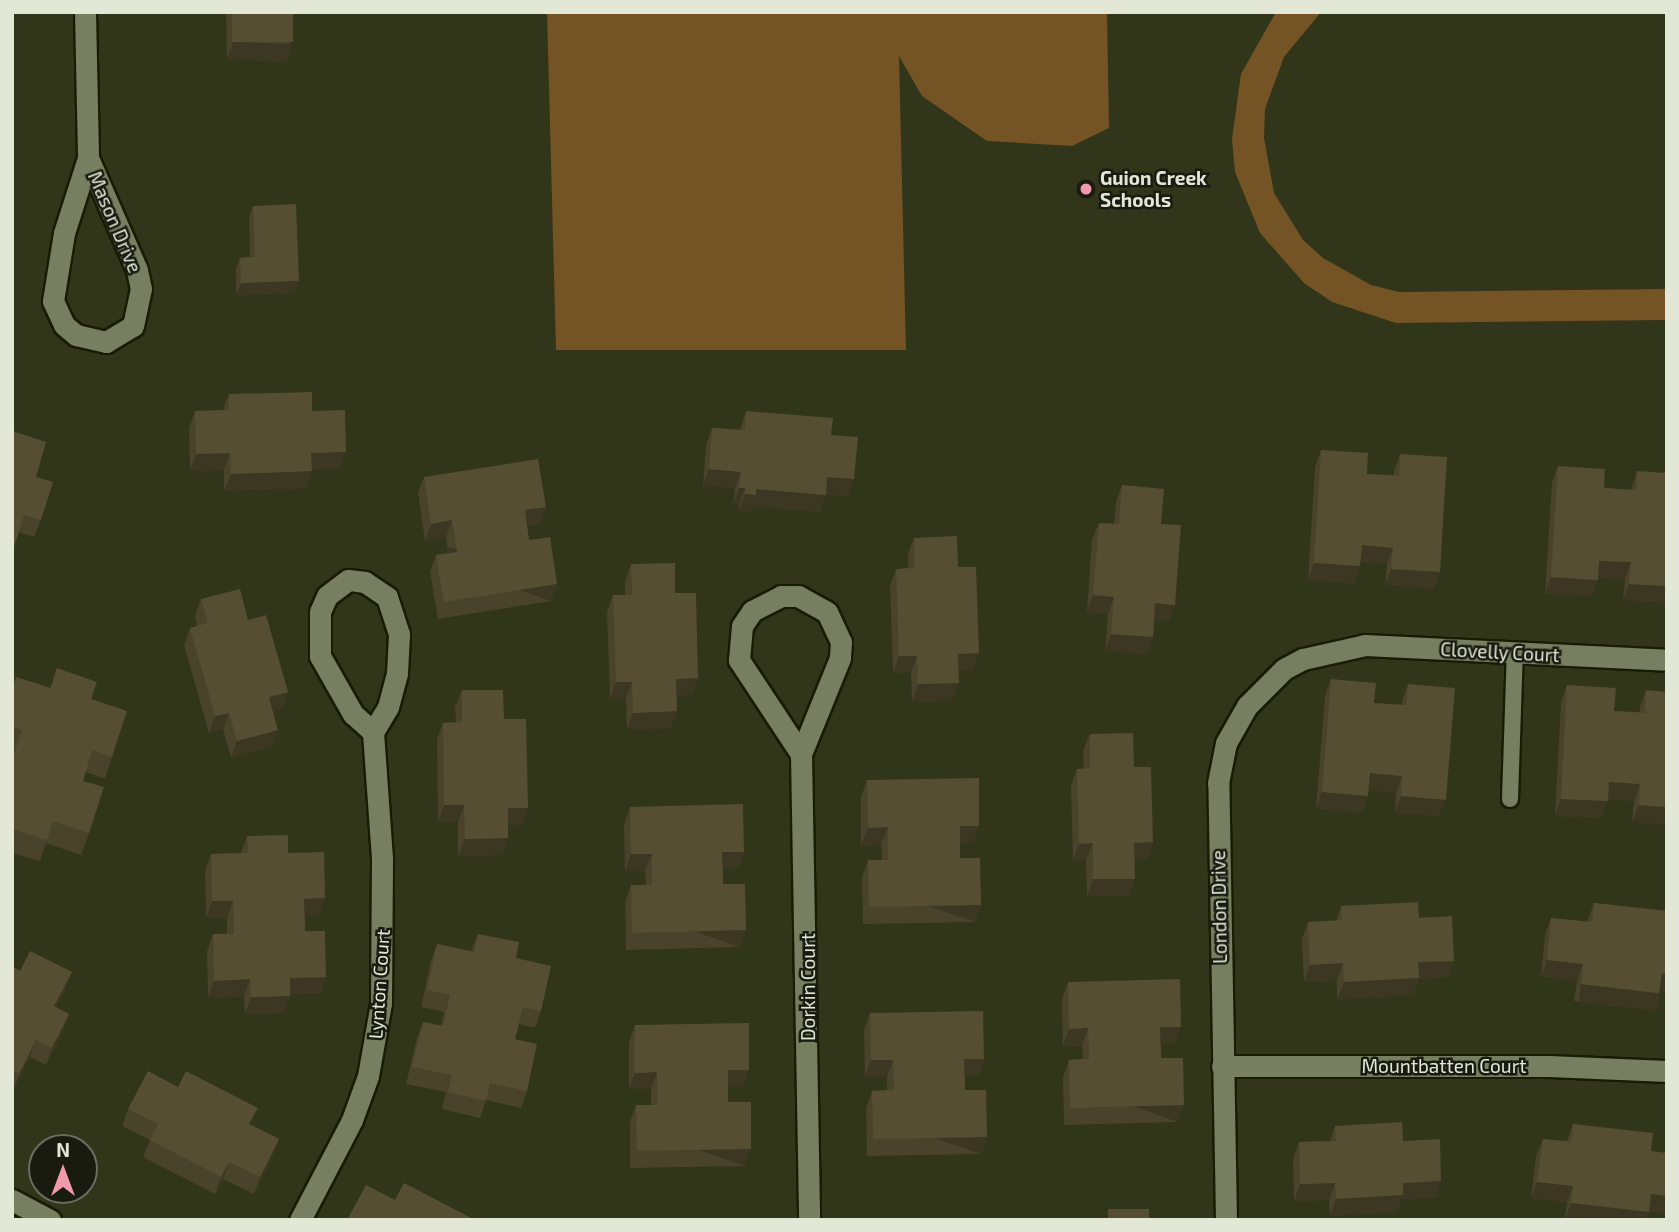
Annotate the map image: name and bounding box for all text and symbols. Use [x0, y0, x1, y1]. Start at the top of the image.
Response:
place label: Guion Creek Schools [1100, 167, 1207, 211]
street label: Mason Drive [83, 168, 147, 276]
marker: Guion Creek Schools [1078, 181, 1094, 197]
street label: Clovelly Court [1440, 637, 1560, 667]
street label: London Drive [1207, 850, 1231, 964]
street label: Lynton Court [364, 928, 394, 1040]
street label: Dorkin Court [797, 933, 819, 1041]
street label: Mountbatten Court [1361, 1055, 1527, 1077]
north arrow [28, 1134, 98, 1204]
text: N [56, 1138, 70, 1161]

